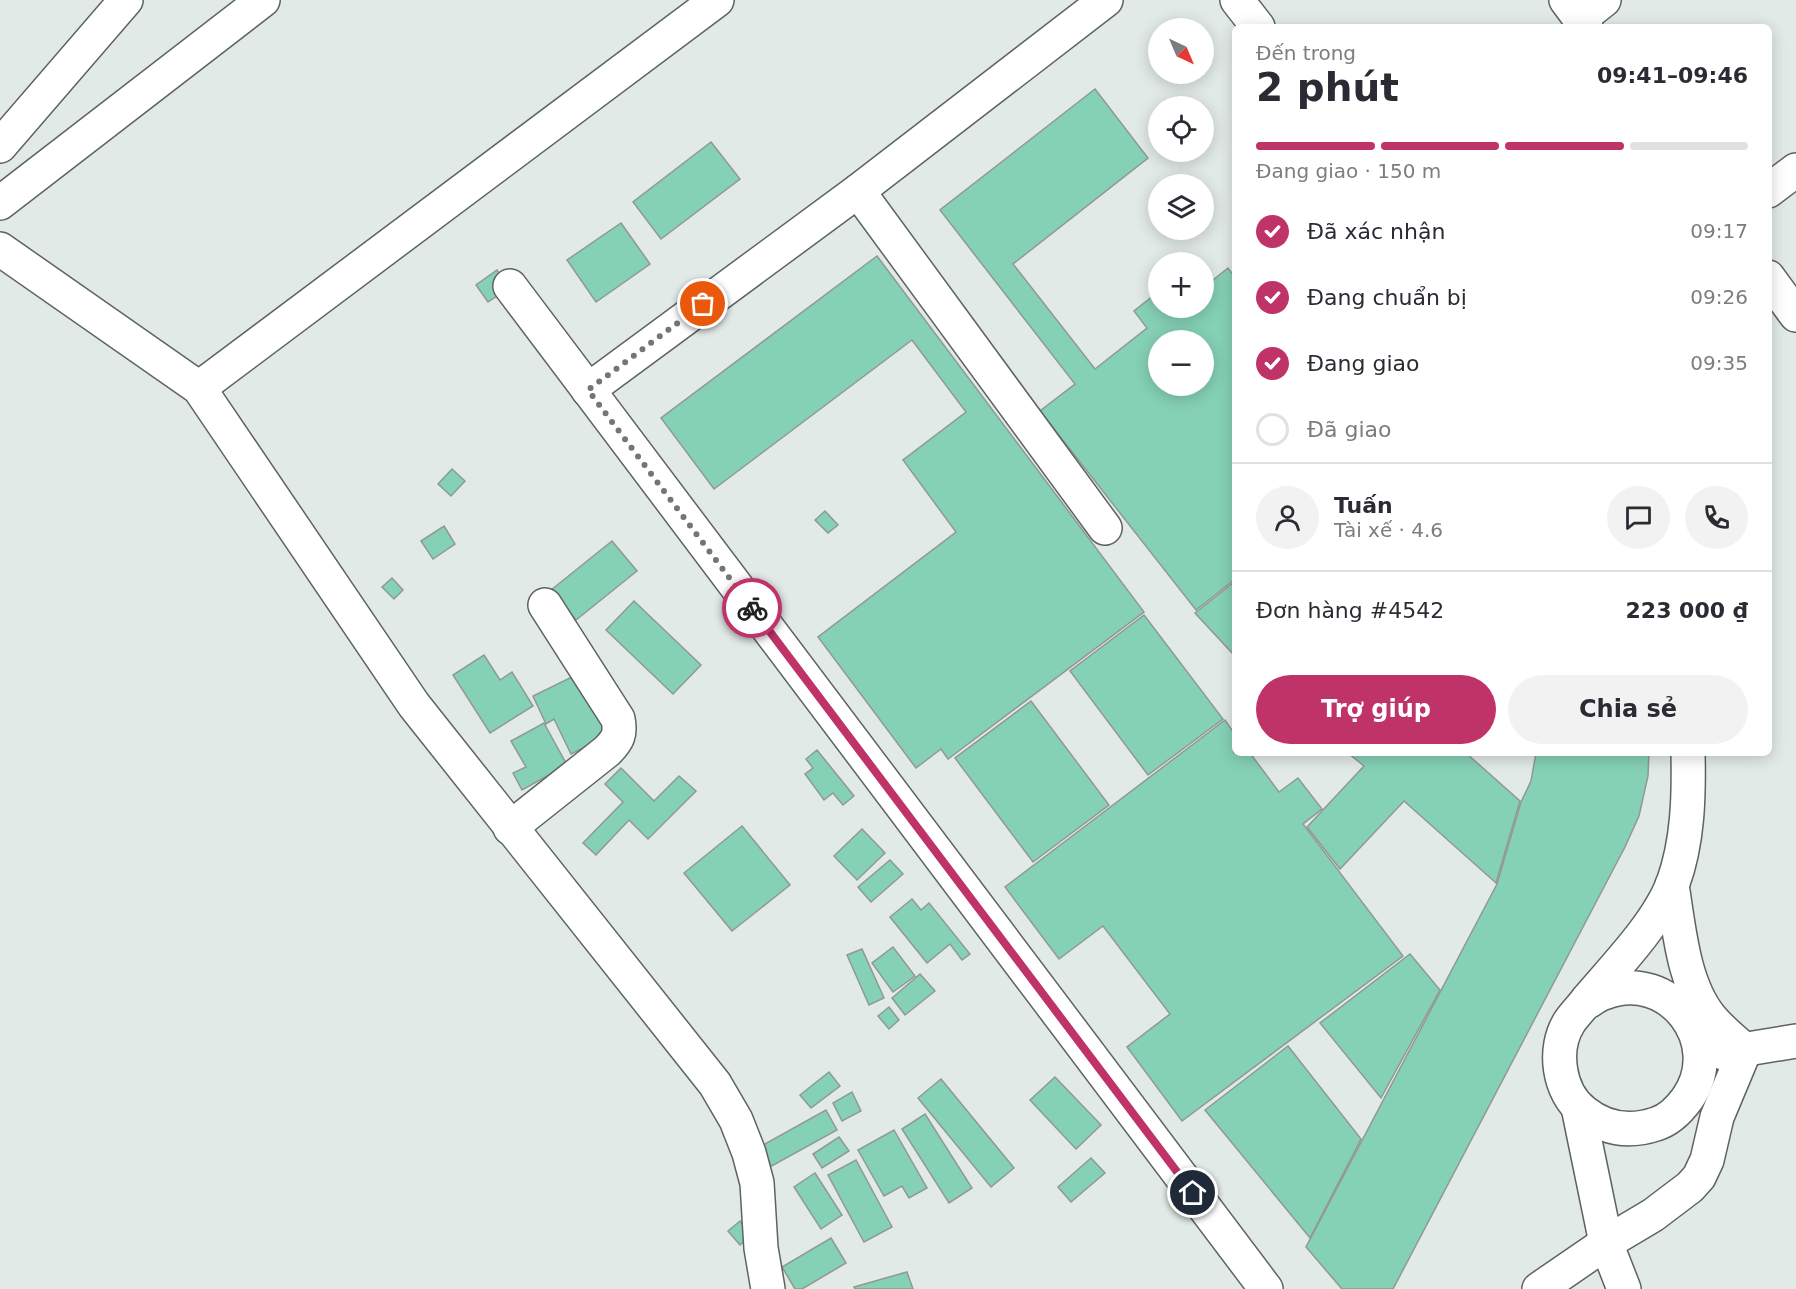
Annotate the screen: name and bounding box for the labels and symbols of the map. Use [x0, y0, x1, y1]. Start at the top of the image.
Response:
north arrow [1148, 18, 1214, 84]
pin [677, 278, 728, 329]
courier [722, 578, 782, 638]
pin [1167, 1167, 1218, 1218]

